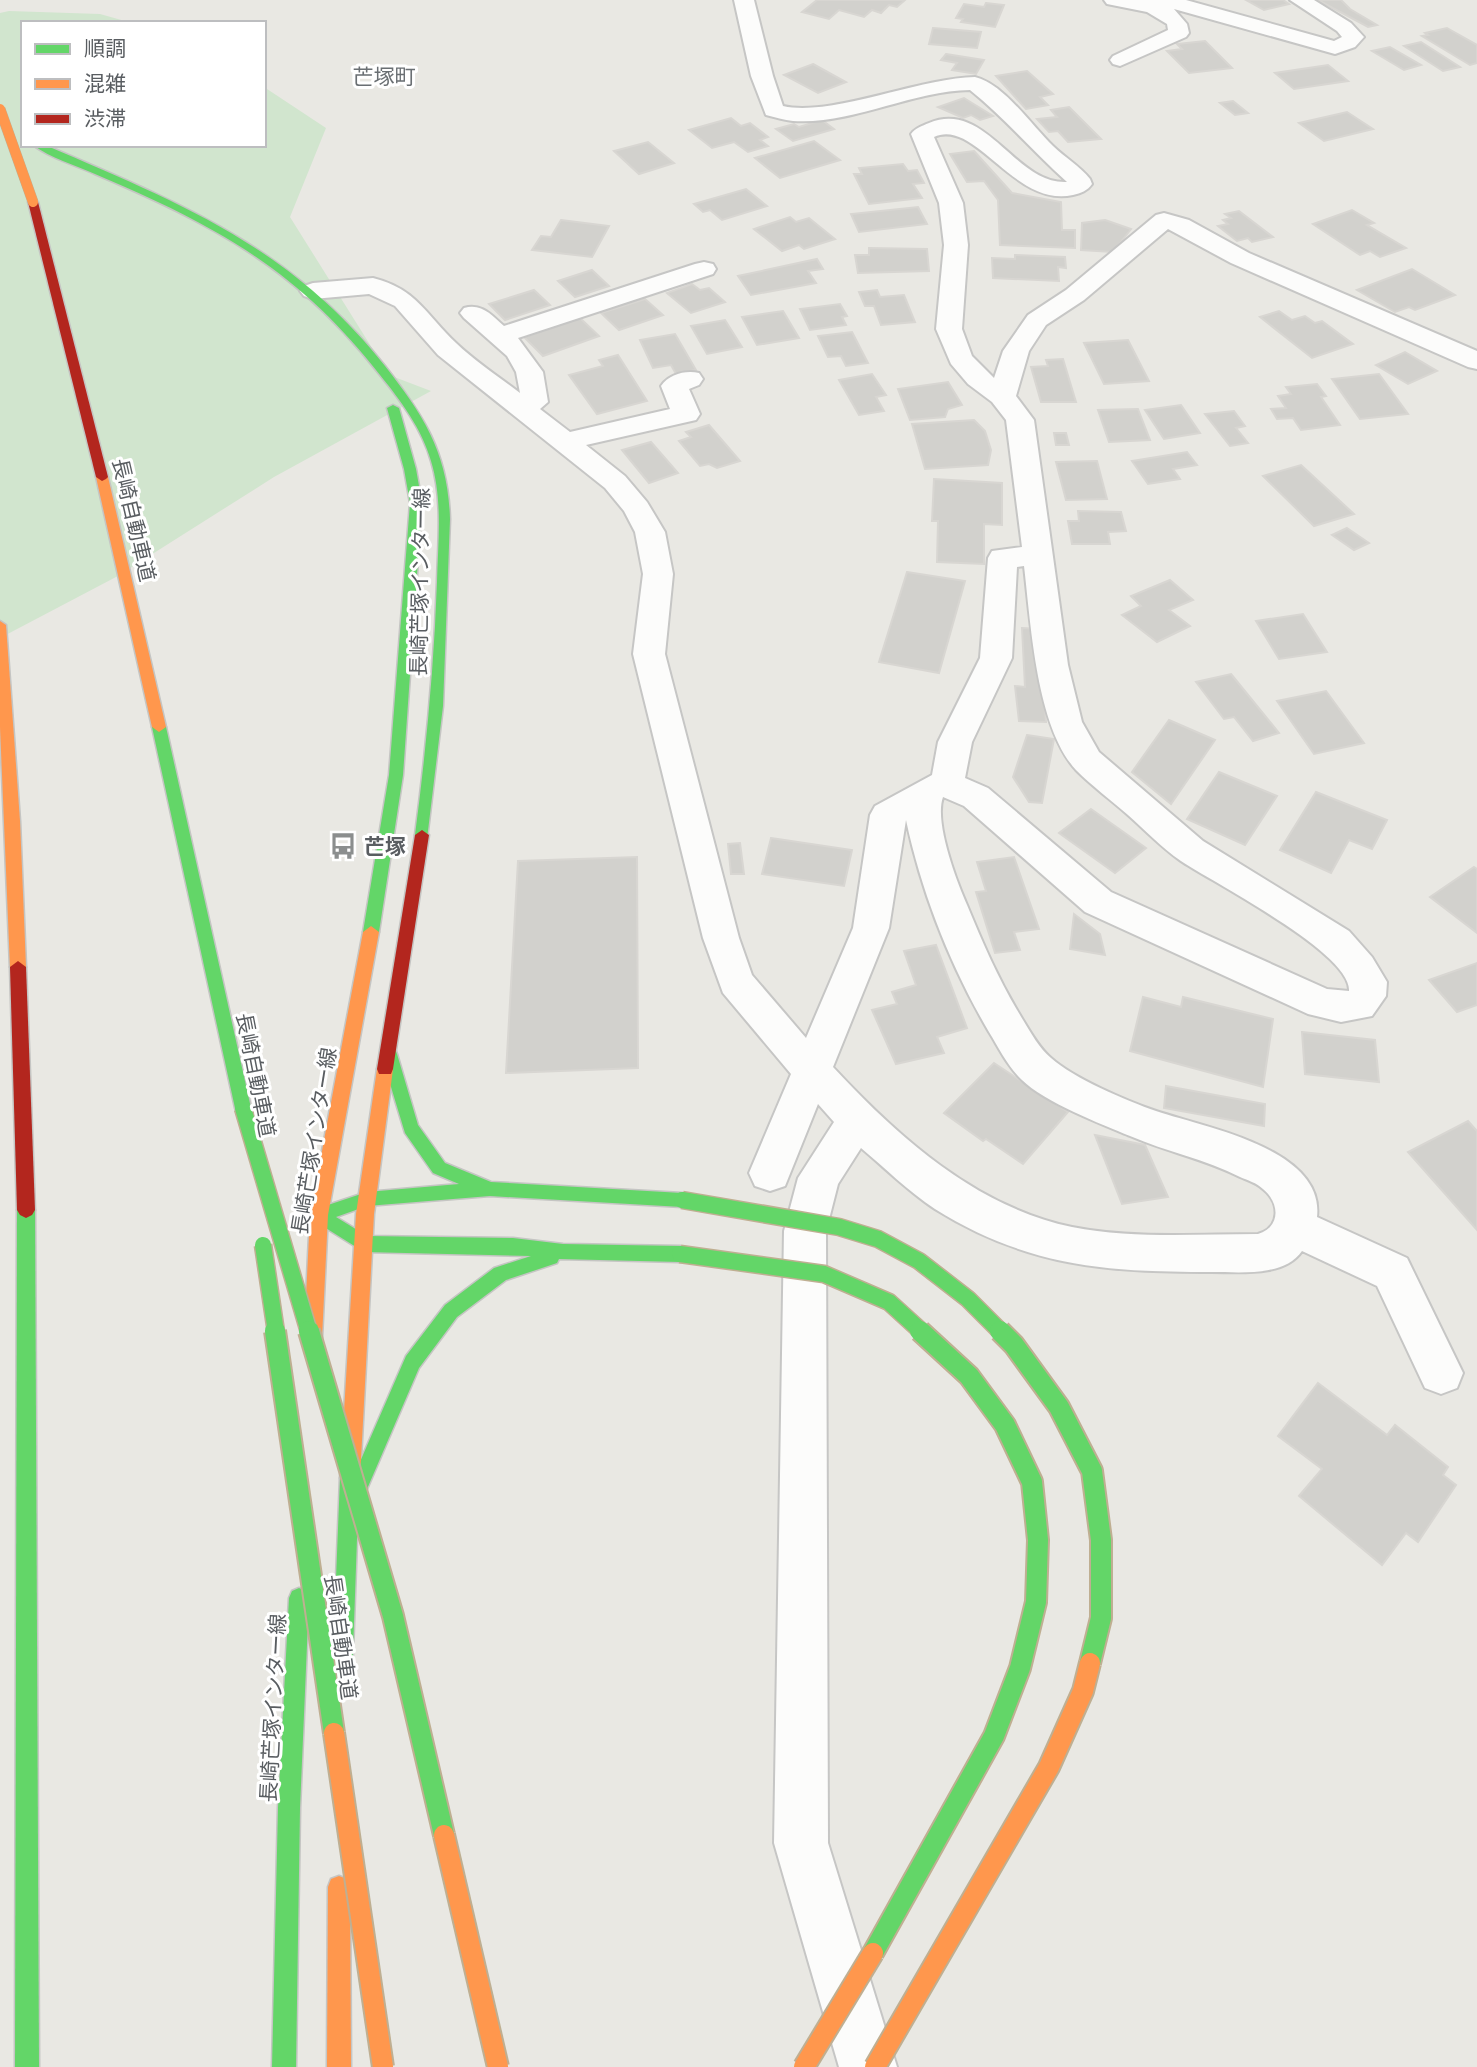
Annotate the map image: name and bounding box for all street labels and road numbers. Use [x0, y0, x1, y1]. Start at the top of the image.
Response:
street label: 長崎自動車道 [108, 456, 160, 584]
street label: 長崎芒塚インター線 [406, 487, 434, 677]
street label: 長崎自動車道 [232, 1011, 280, 1139]
street label: 長崎芒塚インター線 [287, 1046, 341, 1236]
street label: 長崎自動車道 [320, 1573, 362, 1701]
street label: 長崎芒塚インター線 [256, 1613, 290, 1803]

